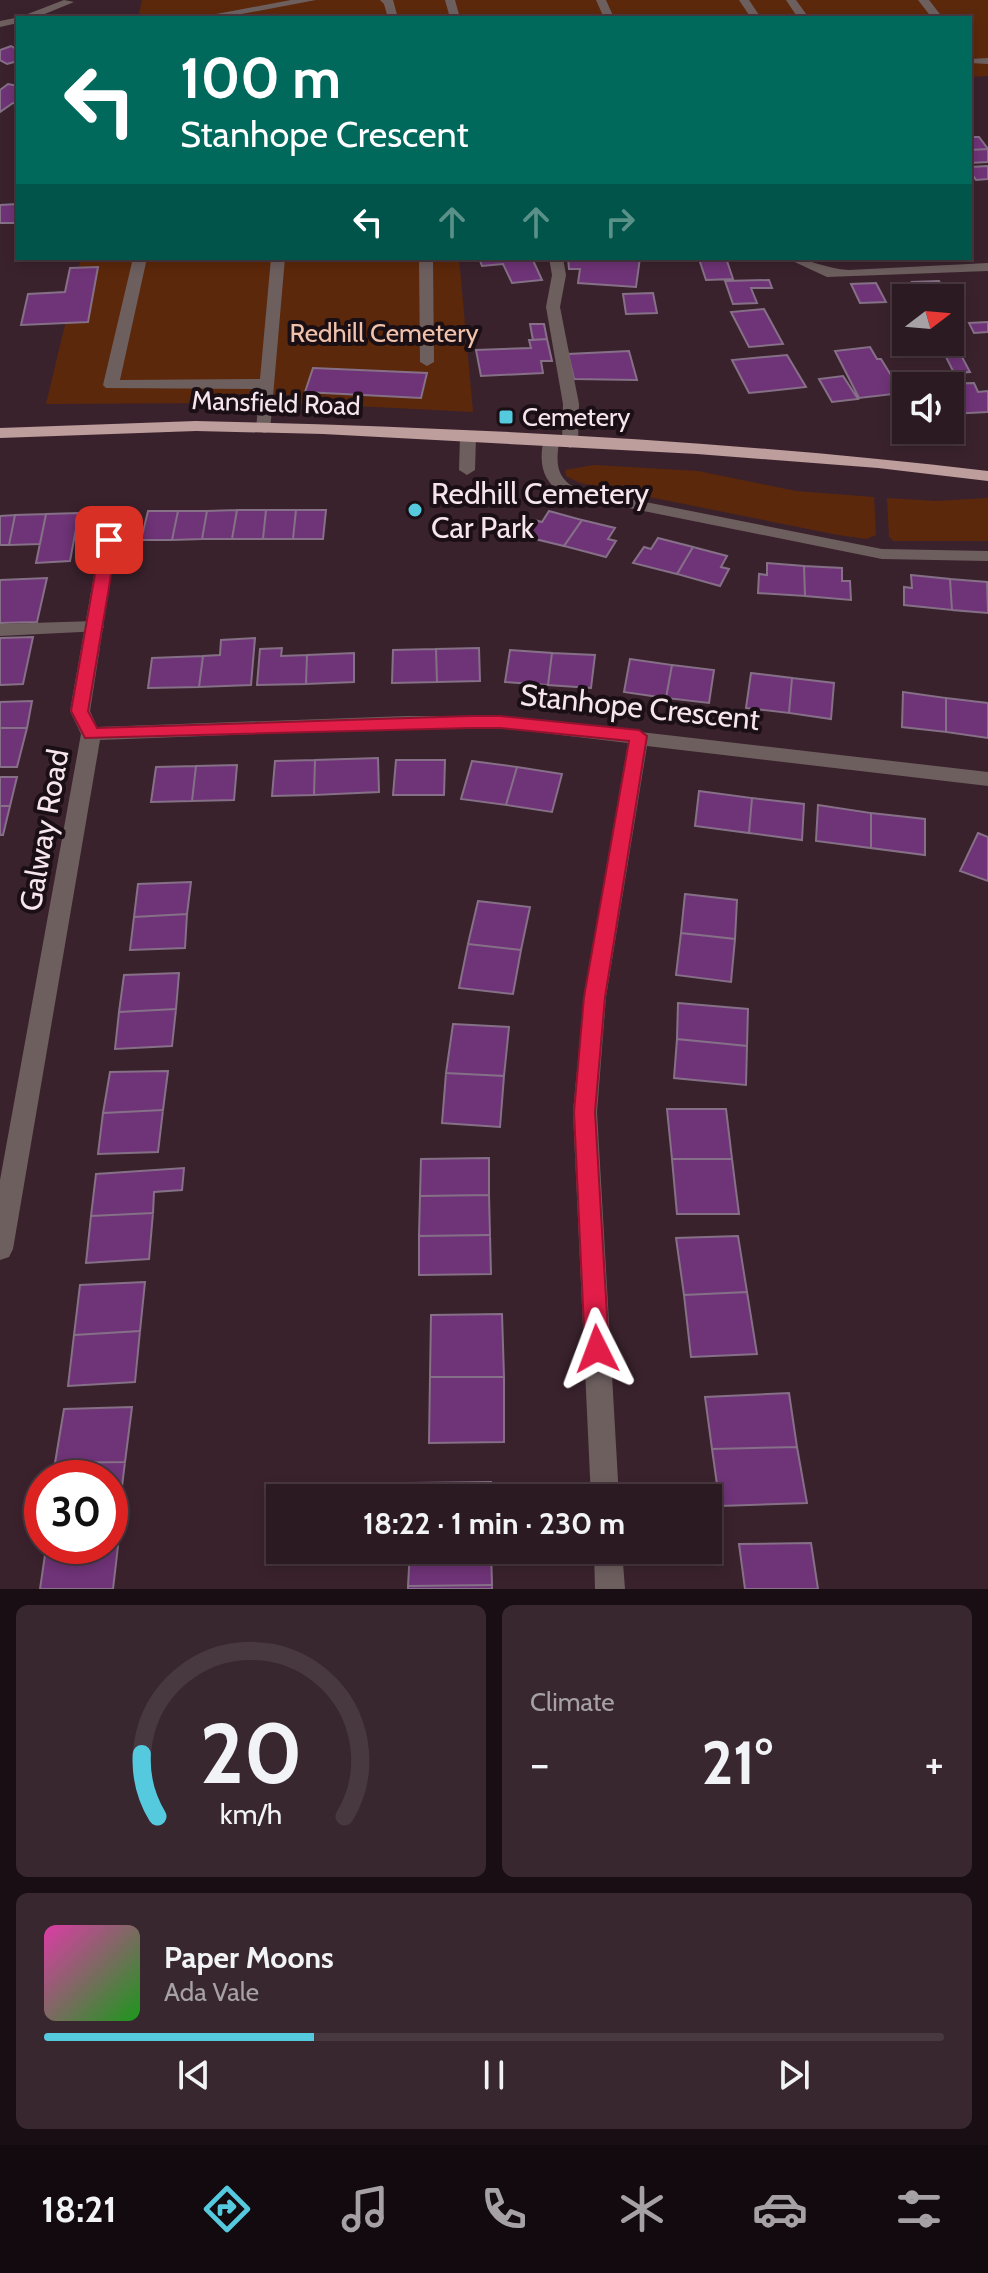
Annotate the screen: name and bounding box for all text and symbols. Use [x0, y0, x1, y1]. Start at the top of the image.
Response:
text: 100 m [180, 44, 341, 112]
icon: left [48, 48, 152, 152]
text: Stanhope Crescent [180, 112, 469, 156]
icon: left [346, 200, 390, 244]
icon: ahead [430, 200, 474, 244]
icon: ahead [514, 200, 558, 244]
icon: right [598, 200, 642, 244]
north arrow [892, 284, 964, 356]
map controls [892, 284, 964, 444]
park label: Redhill Cemetery [289, 317, 479, 349]
button: sound [892, 372, 964, 444]
street label: Mansfield Road [191, 384, 361, 422]
place label: Cemetery [522, 401, 630, 433]
marker: Cemetery [497, 408, 515, 426]
place label: Redhill Cemetery Car Park [431, 475, 649, 546]
marker: Redhill Cemetery Car Park [406, 501, 424, 519]
pin [75, 506, 143, 574]
icon: arrive [87, 518, 131, 562]
street label: Stanhope Crescent [518, 676, 762, 738]
street label: Galway Road [12, 746, 76, 914]
position arrow [555, 1307, 639, 1391]
speed limit sign: 30 [24, 1460, 128, 1564]
text: 18:22 · 1 min · 230 m [363, 1505, 625, 1542]
text: Climate [530, 1686, 615, 1718]
text: 20 [200, 1703, 302, 1804]
text: 21° [701, 1726, 773, 1799]
text: − [530, 1737, 549, 1790]
text: + [925, 1737, 944, 1790]
text: km/h [220, 1796, 282, 1831]
text: Paper Moons [164, 1939, 334, 1976]
text: Ada Vale [164, 1976, 259, 2008]
icon: previous [172, 2053, 216, 2097]
icon: pause [472, 2053, 516, 2097]
icon: next [772, 2053, 816, 2097]
icon: directions [199, 2181, 255, 2237]
icon: music [337, 2181, 393, 2237]
icon: phone [476, 2181, 532, 2237]
icon: climate [614, 2181, 670, 2237]
icon: car [752, 2181, 808, 2237]
icon: filters [891, 2181, 947, 2237]
text: 18:21 [41, 2187, 117, 2231]

